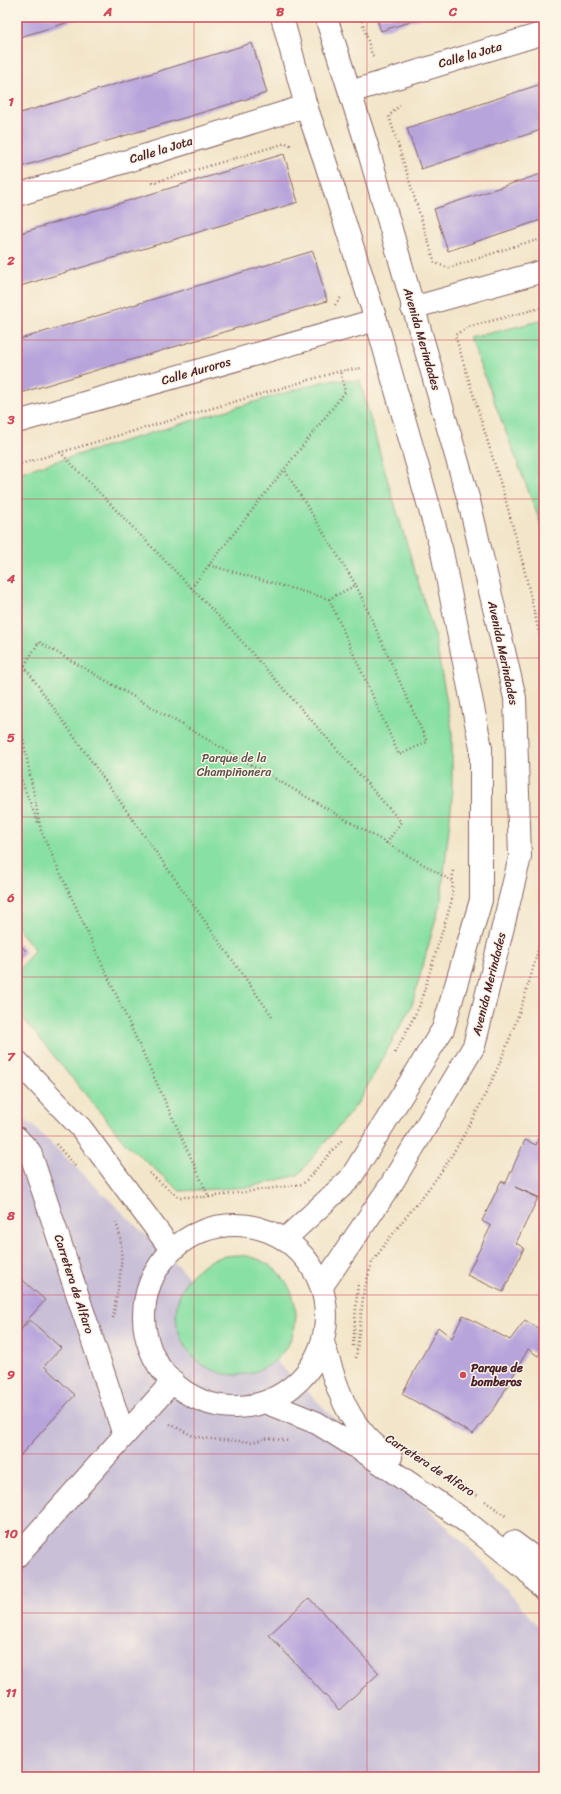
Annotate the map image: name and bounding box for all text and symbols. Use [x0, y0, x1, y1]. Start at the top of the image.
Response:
text: A [103, 0, 112, 23]
text: B [276, 0, 285, 23]
text: C [448, 0, 458, 23]
street label: Calle la Jota [436, 35, 505, 75]
text: 1 [8, 90, 14, 113]
street label: Calle la Jota [127, 130, 196, 170]
text: 2 [6, 249, 15, 272]
street label: Avenida Merindades [397, 284, 447, 393]
street label: Calle Auroros [159, 350, 234, 391]
text: 3 [6, 408, 15, 431]
text: 4 [6, 567, 16, 590]
street label: Avenida Merindades [481, 598, 525, 708]
text: 5 [7, 726, 15, 749]
park label: Parque de la Champiñonera [197, 747, 272, 783]
text: 6 [6, 886, 15, 909]
street label: Avenida Merindades [465, 930, 513, 1039]
text: 7 [7, 1045, 16, 1068]
text: 8 [6, 1204, 15, 1227]
street label: Carretera de Alfaro [48, 1231, 100, 1337]
place label: Parque de bomberos [470, 1357, 524, 1393]
text: 9 [7, 1363, 15, 1386]
marker: Parque de bomberos [458, 1370, 468, 1380]
street label: Carretera de Alfaro [381, 1428, 479, 1502]
text: 10 [4, 1522, 18, 1545]
text: 11 [5, 1681, 17, 1704]

